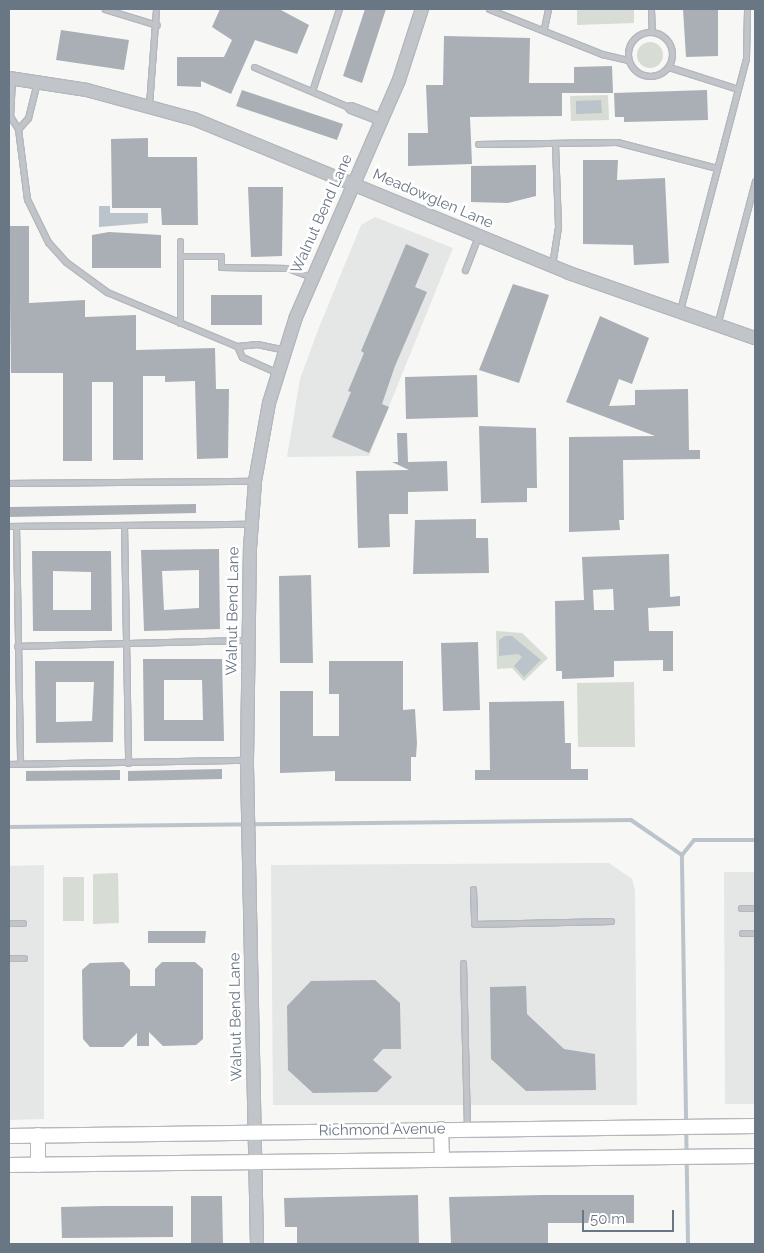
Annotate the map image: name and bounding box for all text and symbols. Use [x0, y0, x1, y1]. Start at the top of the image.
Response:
street label: Walnut Bend Lane [288, 151, 356, 277]
street label: Meadowglen Lane [370, 165, 496, 233]
street label: Walnut Bend Lane [223, 546, 243, 676]
street label: Walnut Bend Lane [226, 952, 246, 1082]
street label: Richmond Avenue [318, 1120, 446, 1140]
scale bar [584, 1200, 676, 1232]
text: 50 m [590, 1210, 625, 1228]

